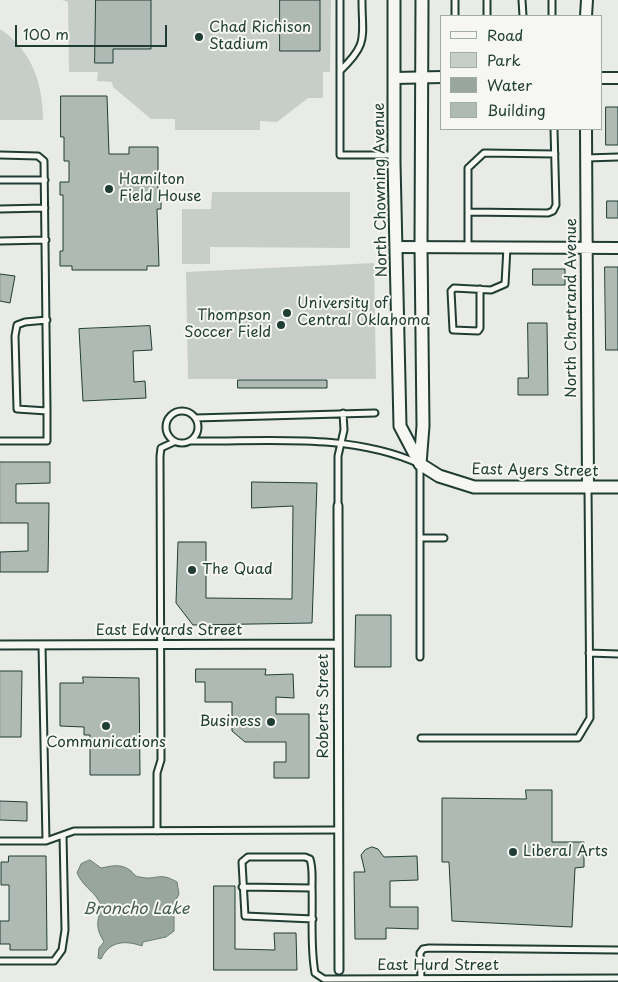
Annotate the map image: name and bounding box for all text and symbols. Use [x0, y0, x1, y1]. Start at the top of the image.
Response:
scale bar [18, 15, 170, 47]
legend [440, 15, 603, 130]
place label: Chad Richison Stadium [209, 19, 311, 54]
text: 100 m [23, 22, 69, 45]
text: Road [487, 23, 523, 46]
marker: Chad Richison Stadium [193, 31, 205, 43]
text: Park [487, 48, 521, 71]
text: Water [487, 73, 532, 96]
text: Building [487, 98, 546, 121]
street label: North Chowning Avenue [370, 102, 392, 278]
place label: Hamilton Field House [119, 171, 201, 206]
marker: Hamilton Field House [103, 183, 115, 195]
street label: North Chartrand Avenue [563, 218, 581, 398]
place label: University of Central Oklahoma [297, 295, 430, 330]
place label: Thompson Soccer Field [184, 307, 271, 342]
marker: University of Central Oklahoma [281, 307, 293, 319]
marker: Thompson Soccer Field [275, 319, 287, 331]
street label: East Ayers Street [471, 461, 599, 481]
place label: The Quad [202, 561, 273, 579]
marker: The Quad [186, 564, 198, 576]
street label: East Edwards Street [96, 622, 242, 640]
street label: Roberts Street [315, 654, 333, 758]
place label: Business [200, 713, 261, 731]
marker: Business [265, 716, 277, 728]
marker: Communications [100, 720, 112, 732]
place label: Communications [46, 734, 166, 752]
place label: Liberal Arts [523, 843, 608, 861]
marker: Liberal Arts [507, 846, 519, 858]
water label: Broncho Lake [83, 900, 189, 920]
street label: East Hurd Street [377, 957, 499, 975]

